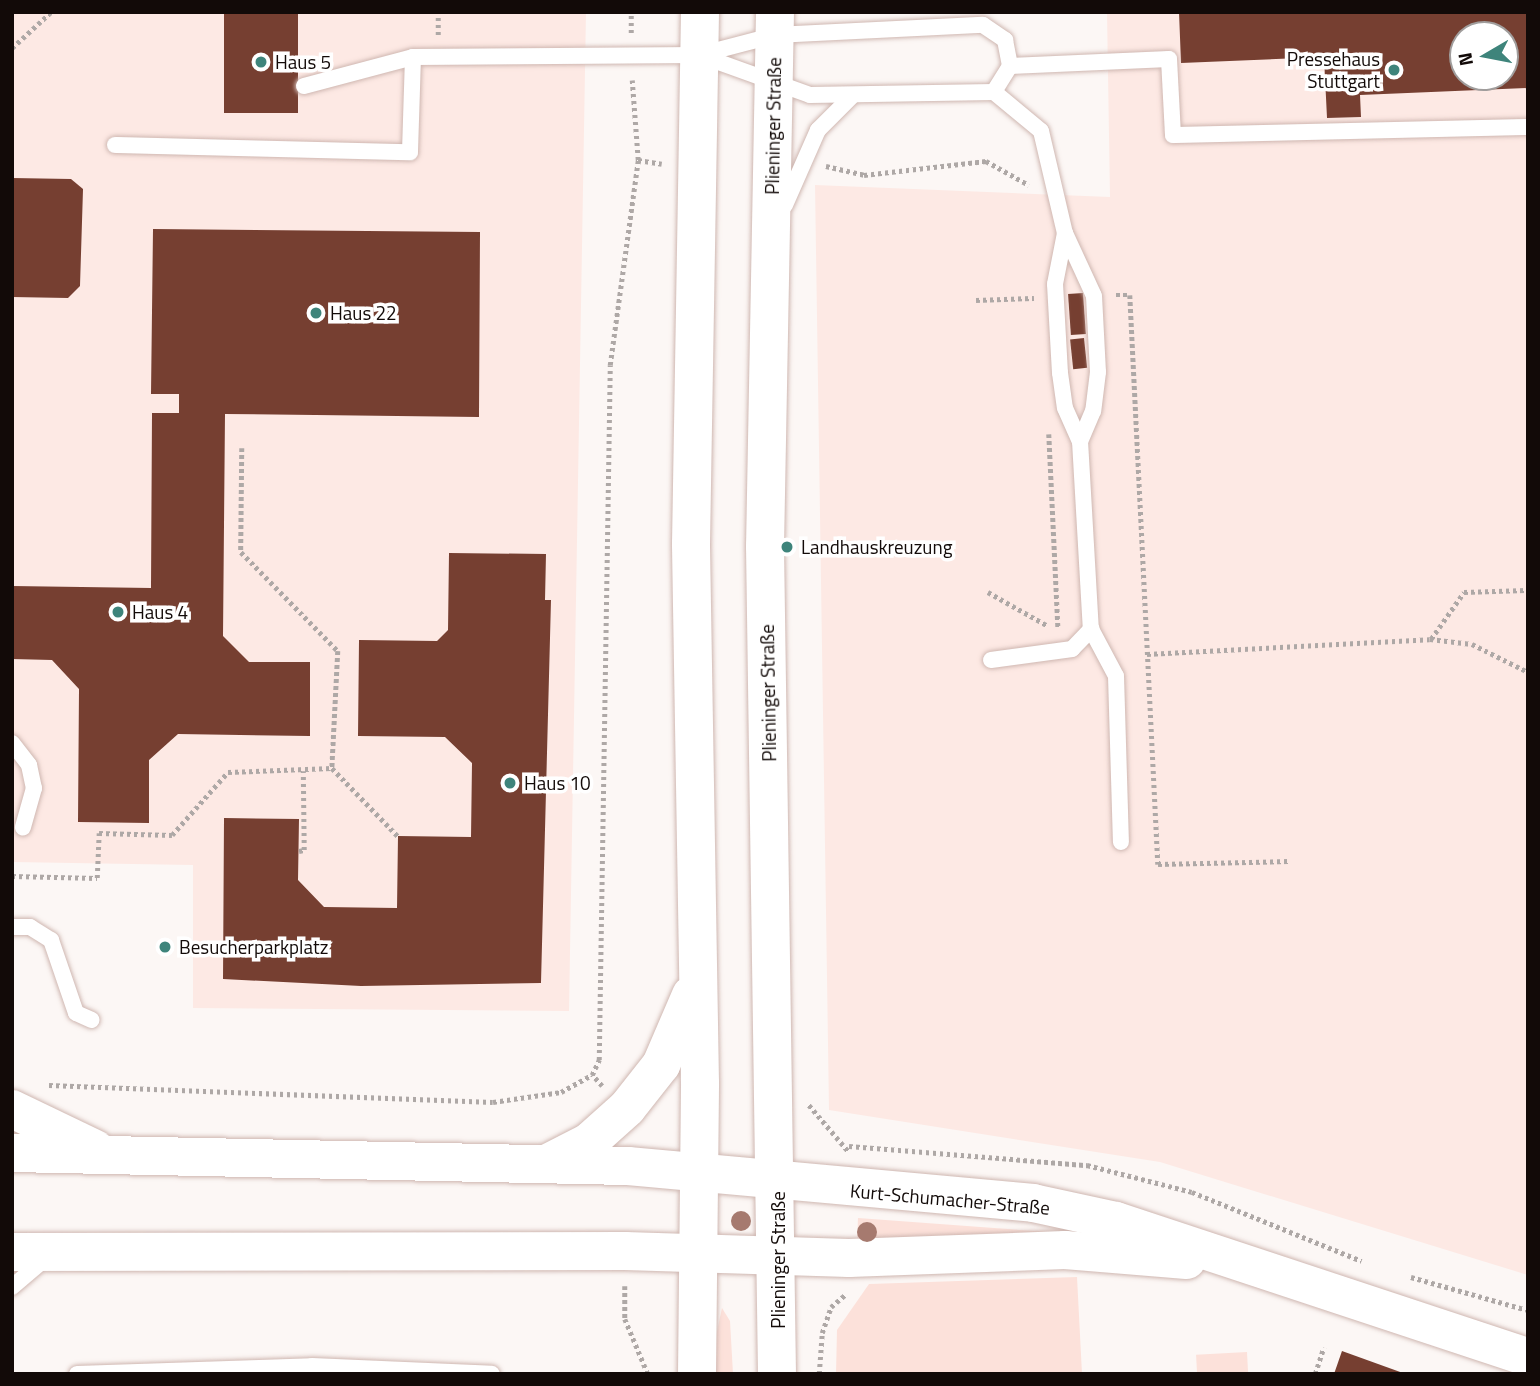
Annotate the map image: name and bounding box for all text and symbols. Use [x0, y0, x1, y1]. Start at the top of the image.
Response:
north arrow [1449, 21, 1519, 91]
place label: Pressehaus Stuttgart [1287, 48, 1380, 92]
text: N [1449, 50, 1480, 68]
place label: Haus 5 [275, 51, 331, 73]
marker: Haus 5 [253, 54, 269, 70]
street label: Plieninger Straße [760, 57, 786, 195]
marker: Pressehaus Stuttgart [1386, 62, 1402, 78]
place label: Haus 22 [330, 302, 397, 324]
marker: Haus 22 [308, 305, 324, 321]
place label: Landhauskreuzung [801, 536, 952, 558]
marker: Landhauskreuzung [779, 539, 795, 555]
place label: Haus 4 [132, 601, 188, 623]
marker: Haus 4 [110, 604, 126, 620]
street label: Plieninger Straße [755, 624, 781, 762]
place label: Haus 10 [524, 772, 591, 794]
marker: Haus 10 [502, 775, 518, 791]
place label: Besucherparkplatz [179, 936, 328, 958]
marker: Besucherparkplatz [157, 939, 173, 955]
street label: Kurt-Schumacher-Straße [849, 1179, 1051, 1219]
street label: Plieninger Straße [767, 1191, 789, 1329]

